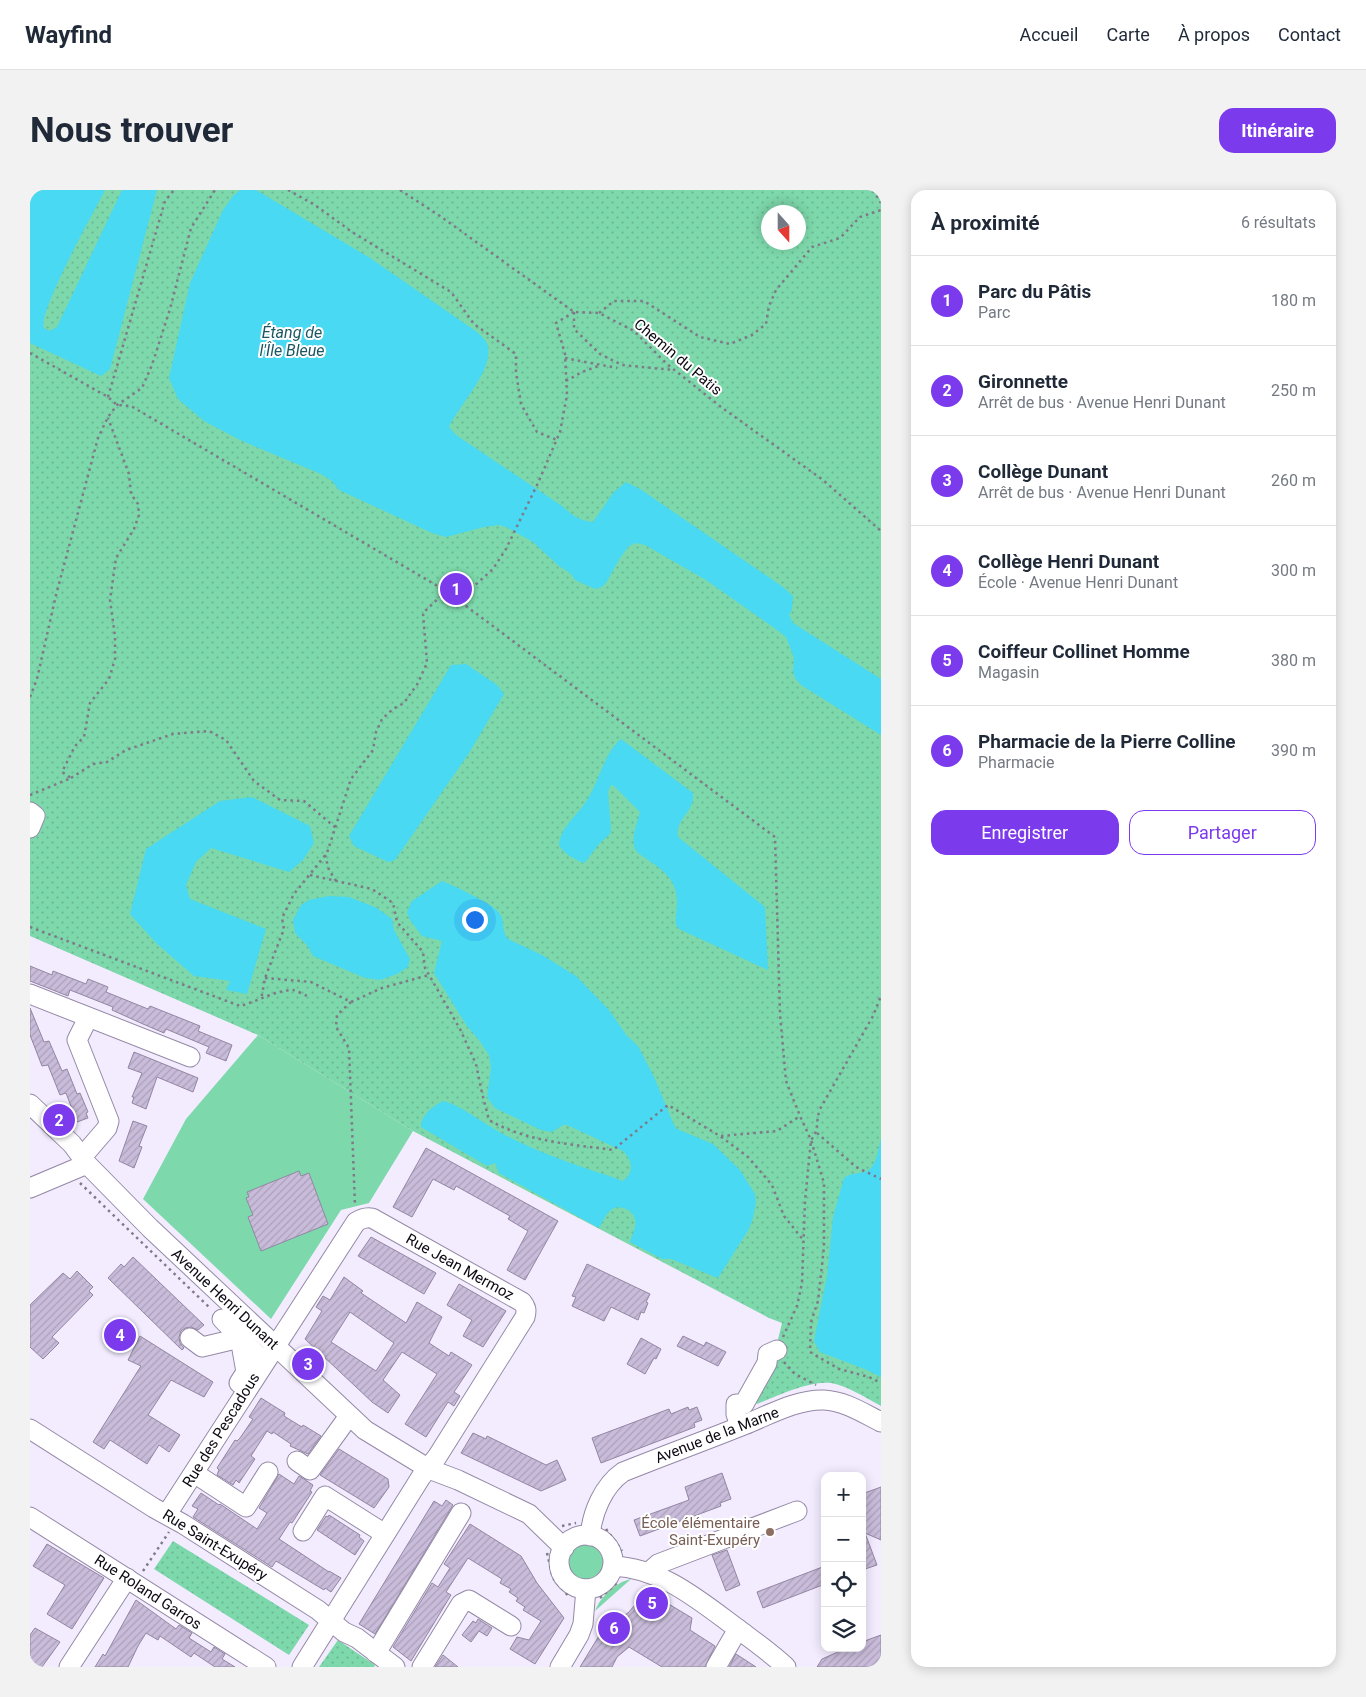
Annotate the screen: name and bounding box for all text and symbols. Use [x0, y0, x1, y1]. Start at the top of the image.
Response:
text: Wayfind [25, 21, 112, 49]
text: Accueil [1020, 24, 1078, 45]
text: Carte [1106, 24, 1150, 45]
text: À propos [1178, 24, 1250, 45]
text: Contact [1278, 24, 1341, 45]
button: Itinéraire [1219, 108, 1336, 153]
text: Nous trouver [30, 110, 233, 151]
north arrow [761, 205, 806, 250]
text: À proximité [931, 211, 1040, 235]
text: 6 résultats [1241, 213, 1316, 232]
text: Parc du Pâtis [978, 280, 1091, 303]
text: 1 [942, 291, 952, 310]
text: 180 m [1271, 291, 1316, 310]
text: Parc [978, 303, 1010, 322]
street label: Chemin du Patis [630, 315, 726, 399]
water label: Étang de l'Île Bleue [259, 323, 325, 360]
text: Gironnette [978, 370, 1068, 393]
text: 2 [942, 381, 952, 400]
text: 250 m [1271, 381, 1316, 400]
text: Arrêt de bus · Avenue Henri Dunant [978, 393, 1226, 412]
text: Collège Dunant [978, 460, 1108, 483]
text: 3 [942, 471, 952, 490]
text: 260 m [1271, 471, 1316, 490]
text: Arrêt de bus · Avenue Henri Dunant [978, 483, 1226, 502]
text: Collège Henri Dunant [978, 550, 1159, 573]
text: 4 [942, 561, 952, 580]
text: 300 m [1271, 561, 1316, 580]
pin: 1 [440, 570, 472, 608]
text: École · Avenue Henri Dunant [978, 573, 1178, 592]
text: Coiffeur Collinet Homme [978, 640, 1190, 663]
text: 5 [942, 651, 952, 670]
text: 380 m [1271, 651, 1316, 670]
text: Magasin [978, 663, 1039, 682]
text: Pharmacie de la Pierre Colline [978, 730, 1236, 753]
text: 6 [942, 741, 952, 760]
text: 390 m [1271, 741, 1316, 760]
text: Pharmacie [978, 753, 1055, 772]
button: Enregistrer [931, 810, 1119, 855]
button: Partager [1129, 810, 1316, 855]
your location [462, 907, 488, 933]
pin: 2 [43, 1101, 75, 1139]
street label: Rue Jean Mermoz [403, 1230, 517, 1304]
street label: Avenue Henri Dunant [168, 1245, 282, 1353]
pin: 4 [104, 1316, 136, 1354]
pin: 3 [292, 1345, 324, 1383]
street label: Rue des Pescadous [179, 1370, 263, 1490]
street label: Avenue de la Marne [653, 1403, 781, 1467]
map controls [821, 1472, 866, 1652]
button: + [821, 1472, 866, 1517]
street label: Rue Saint-Exupéry [159, 1506, 271, 1584]
place label: École élémentaire Saint-Exupéry [641, 1514, 760, 1549]
button: − [821, 1517, 866, 1562]
marker: École élémentaire Saint-Exupéry [764, 1526, 776, 1538]
street label: Rue Roland Garros [91, 1551, 205, 1633]
button: locate [821, 1562, 866, 1607]
pin: 5 [636, 1584, 668, 1622]
button: layers [821, 1607, 866, 1652]
pin: 6 [598, 1609, 630, 1647]

